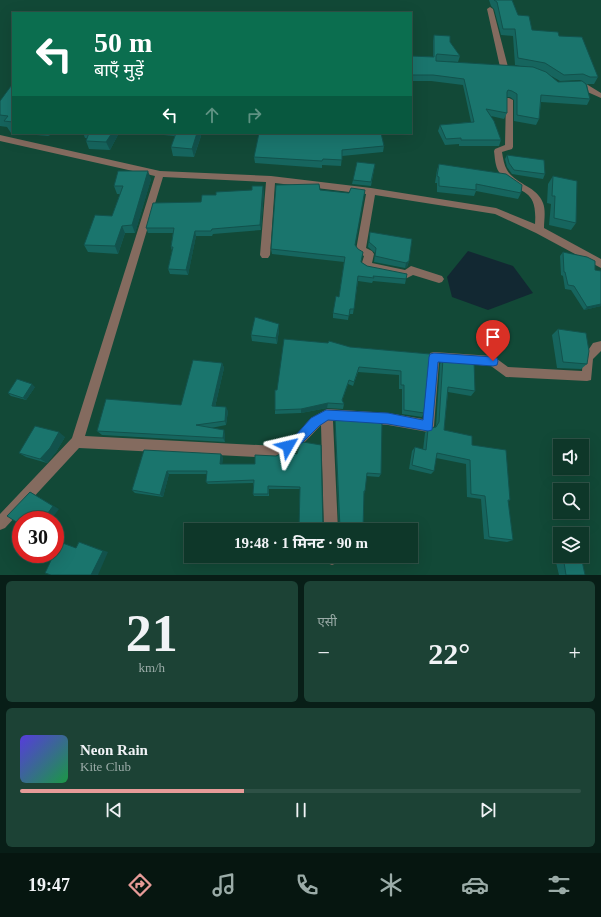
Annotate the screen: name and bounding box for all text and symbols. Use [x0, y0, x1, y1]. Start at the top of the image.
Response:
text: 50 m [94, 27, 152, 58]
icon: left [28, 28, 80, 80]
text: बाएँ मुड़ें [94, 60, 144, 80]
icon: left [159, 104, 181, 126]
icon: ahead [201, 104, 223, 126]
icon: right [243, 104, 265, 126]
pin [476, 320, 510, 361]
icon: arrive [482, 326, 504, 348]
position arrow [267, 425, 309, 467]
map controls [553, 439, 589, 563]
button: sound [553, 439, 589, 475]
button: search [553, 483, 589, 519]
speed limit sign: 30 [12, 511, 64, 563]
button: layers [553, 527, 589, 563]
text: 19:48 · 1 मिनट · 90 m [234, 535, 368, 551]
text: 21 [126, 605, 178, 662]
text: एसी [318, 614, 337, 629]
text: 22° [428, 637, 470, 670]
text: − [318, 640, 330, 665]
text: + [569, 640, 581, 665]
text: km/h [138, 660, 165, 675]
text: Neon Rain [80, 742, 148, 758]
text: Kite Club [80, 759, 131, 774]
icon: previous [103, 799, 125, 821]
icon: pause [290, 799, 312, 821]
icon: next [477, 799, 499, 821]
icon: directions [126, 871, 154, 899]
icon: music [210, 871, 238, 899]
icon: phone [293, 871, 321, 899]
icon: climate [377, 871, 405, 899]
icon: car [461, 871, 489, 899]
icon: filters [545, 871, 573, 899]
text: 19:47 [28, 875, 70, 895]

